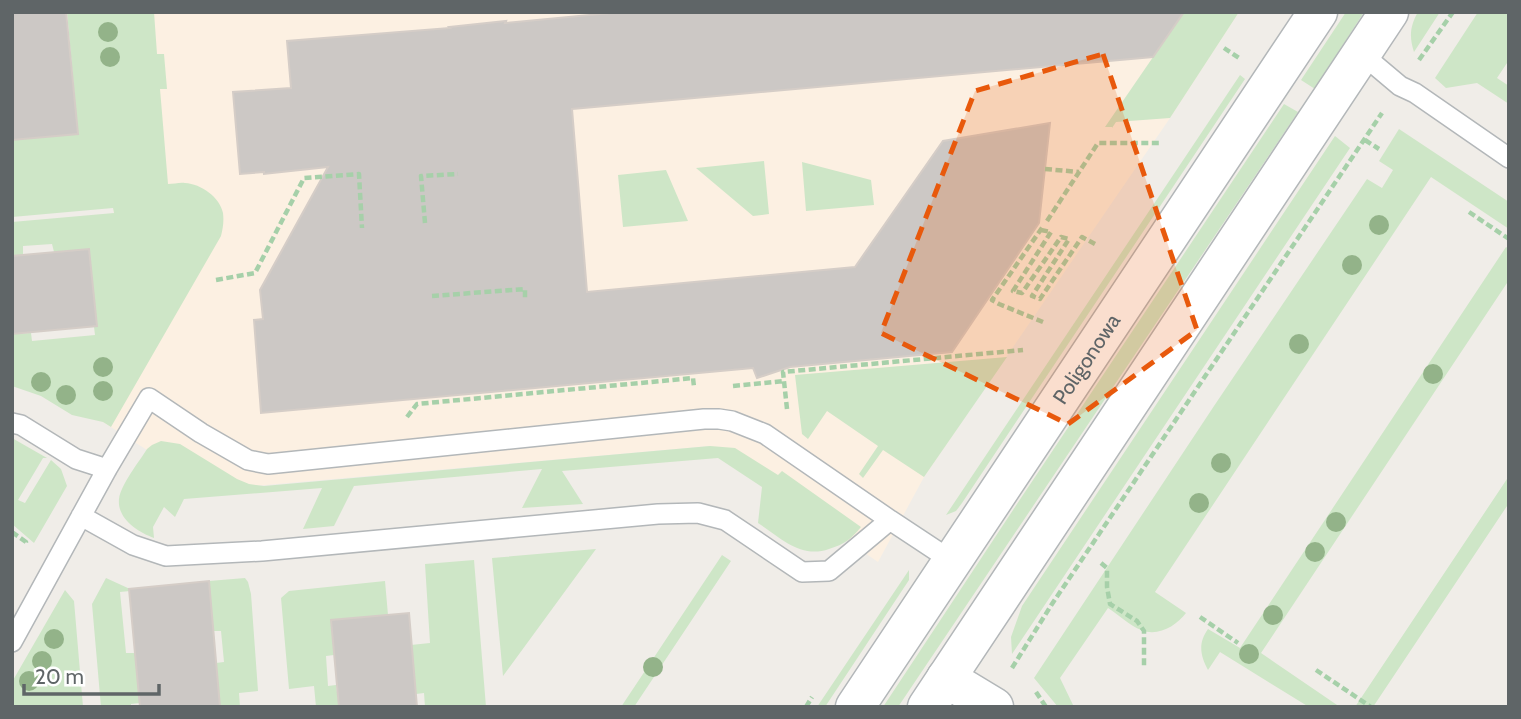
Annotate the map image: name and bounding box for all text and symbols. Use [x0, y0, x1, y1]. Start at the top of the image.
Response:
street label: Poligonowa [1047, 309, 1125, 409]
scale bar [24, 652, 159, 696]
text: 20 m [35, 664, 84, 689]

